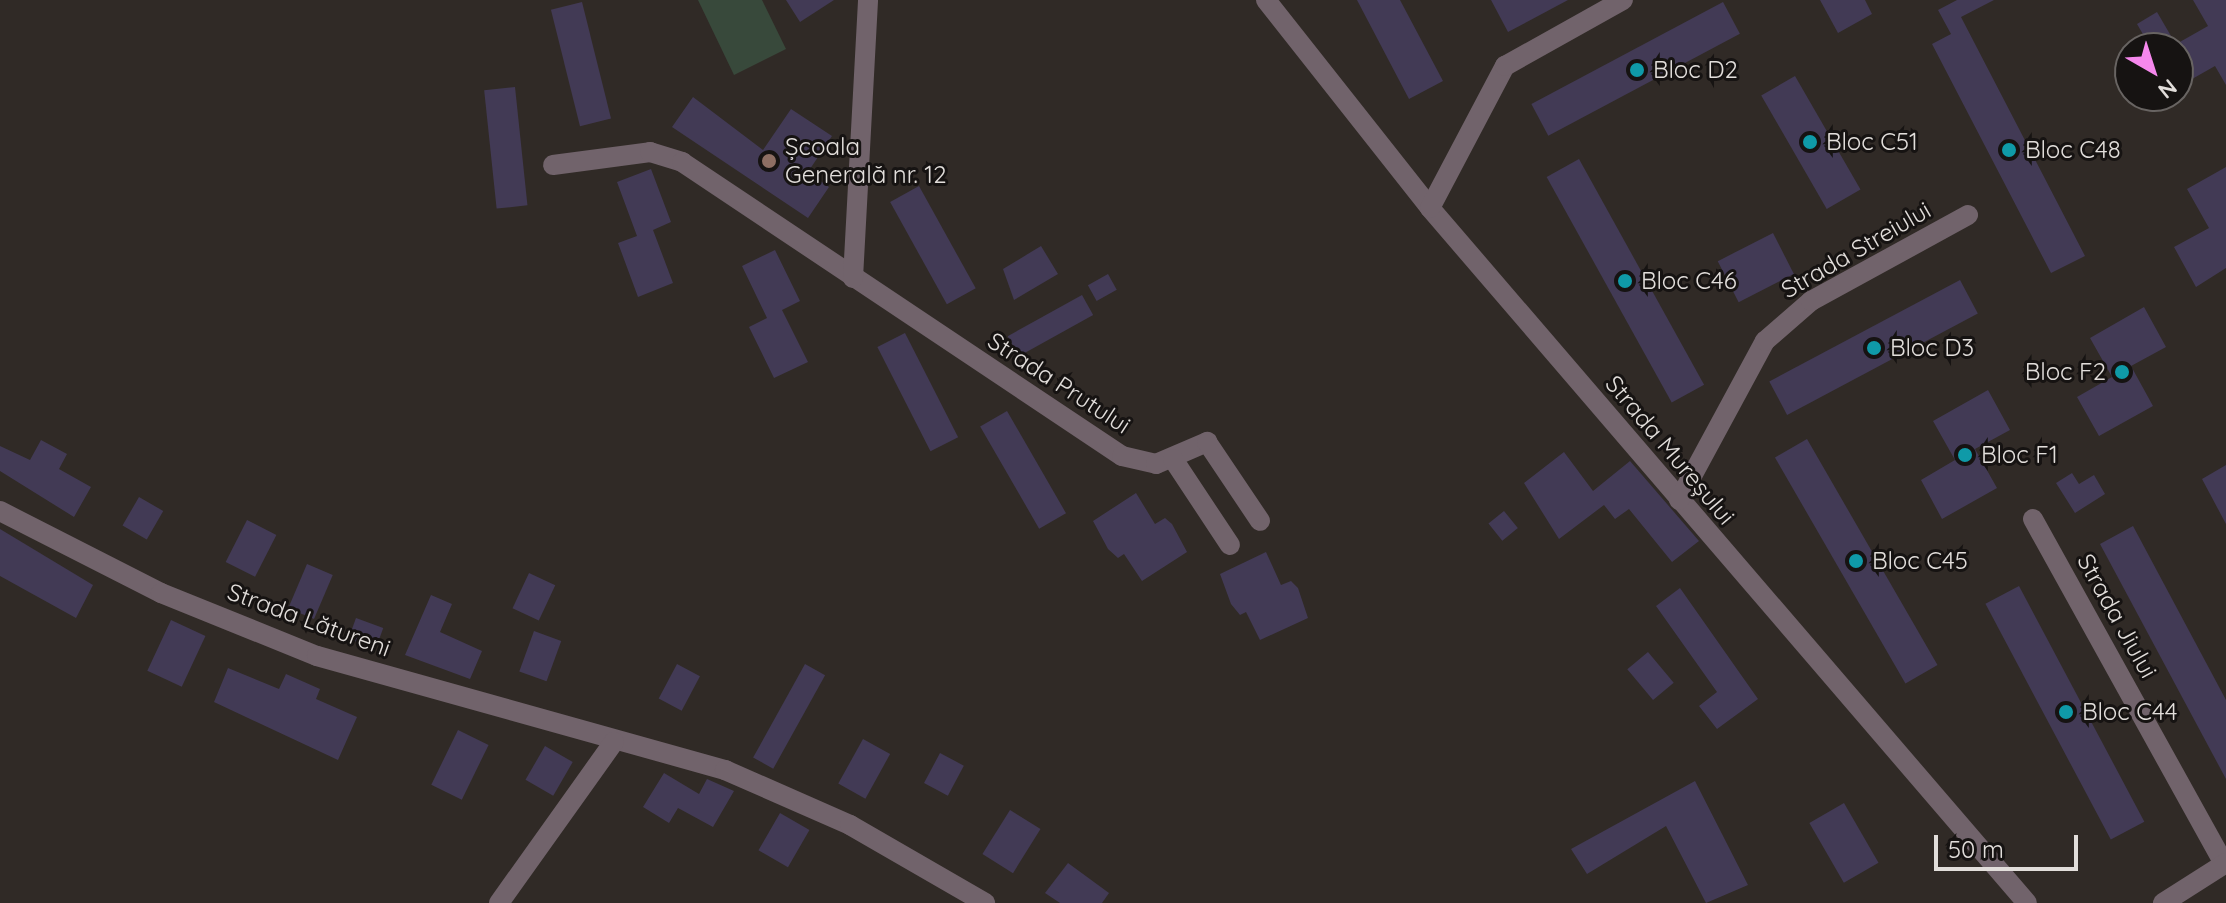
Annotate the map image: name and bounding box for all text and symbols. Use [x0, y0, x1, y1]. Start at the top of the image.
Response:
north arrow [2114, 32, 2194, 112]
place label: Bloc D2 [1653, 56, 1738, 84]
marker: Bloc D2 [1628, 61, 1646, 79]
text: N [2153, 73, 2183, 105]
place label: Bloc C51 [1826, 128, 1918, 156]
place label: Școala Generală nr. 12 [785, 133, 946, 189]
marker: Bloc C51 [1801, 133, 1819, 151]
place label: Bloc C48 [2025, 136, 2121, 164]
marker: Bloc C48 [2000, 141, 2018, 159]
marker: Școala Generală nr. 12 [760, 152, 778, 170]
street label: Strada Streiului [1776, 196, 1936, 304]
place label: Bloc C46 [1641, 267, 1737, 295]
marker: Bloc C46 [1616, 272, 1634, 290]
street label: Strada Prutului [982, 326, 1136, 440]
place label: Bloc D3 [1890, 334, 1974, 362]
marker: Bloc D3 [1865, 339, 1883, 357]
place label: Bloc F2 [2025, 358, 2106, 386]
marker: Bloc F2 [2113, 363, 2131, 381]
street label: Strada Mureșului [1599, 370, 1741, 530]
place label: Bloc F1 [1981, 441, 2058, 469]
marker: Bloc F1 [1956, 446, 1974, 464]
place label: Bloc C45 [1872, 547, 1968, 575]
street label: Strada Jiului [2071, 549, 2163, 683]
marker: Bloc C45 [1847, 552, 1865, 570]
street label: Strada Lătureni [224, 577, 394, 663]
place label: Bloc C44 [2082, 698, 2177, 726]
marker: Bloc C44 [2057, 703, 2075, 721]
scale bar [1938, 819, 2082, 869]
text: 50 m [1948, 834, 2004, 864]

